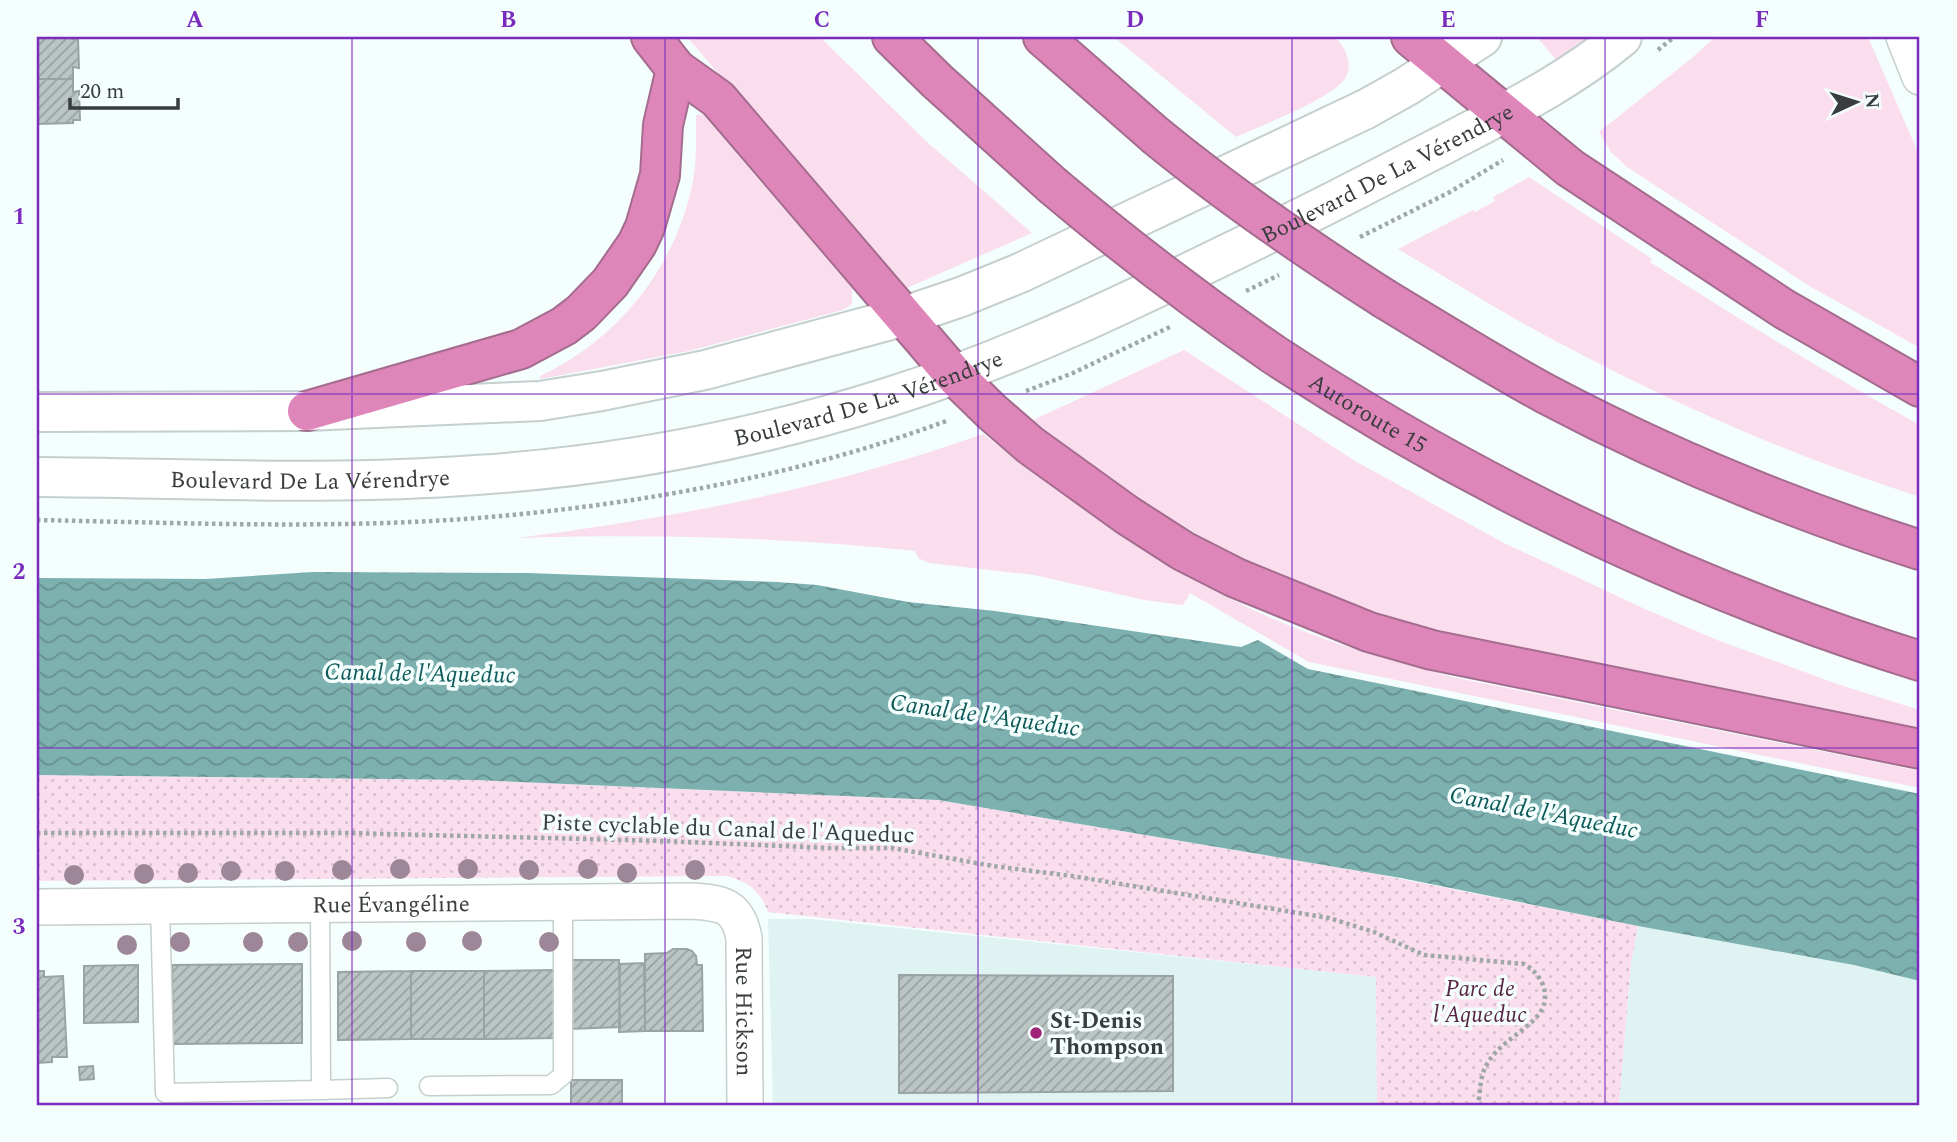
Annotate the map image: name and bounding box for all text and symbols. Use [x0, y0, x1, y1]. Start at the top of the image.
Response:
text: A [186, 3, 204, 38]
text: B [500, 3, 516, 38]
text: C [814, 3, 830, 38]
text: D [1126, 3, 1144, 38]
text: E [1440, 3, 1456, 38]
text: F [1755, 3, 1769, 38]
scale bar [70, 66, 178, 110]
north arrow [1820, 66, 1890, 136]
text: 20 m [80, 76, 124, 108]
text: N [1856, 92, 1886, 110]
street label: Boulevard De La Vérendrye [1255, 95, 1520, 254]
text: 1 [13, 200, 25, 235]
street label: Boulevard De La Vérendrye [731, 342, 1008, 457]
street label: Autoroute 15 [1301, 365, 1433, 463]
street label: Boulevard De La Vérendrye [170, 461, 451, 500]
text: 2 [13, 555, 26, 590]
water label: Canal de l'Aqueduc [324, 654, 516, 694]
water label: Canal de l'Aqueduc [888, 685, 1082, 747]
water label: Canal de l'Aqueduc [1446, 777, 1641, 849]
street label: Piste cyclable du Canal de l'Aqueduc [541, 805, 915, 853]
street label: Rue Évangéline [312, 887, 470, 923]
text: 3 [13, 910, 26, 945]
street label: Rue Hickson [725, 946, 761, 1076]
park label: Parc de l'Aqueduc [1433, 972, 1527, 1033]
place label: St-Denis Thompson [1050, 1004, 1164, 1065]
marker: St-Denis Thompson [1028, 1025, 1044, 1041]

